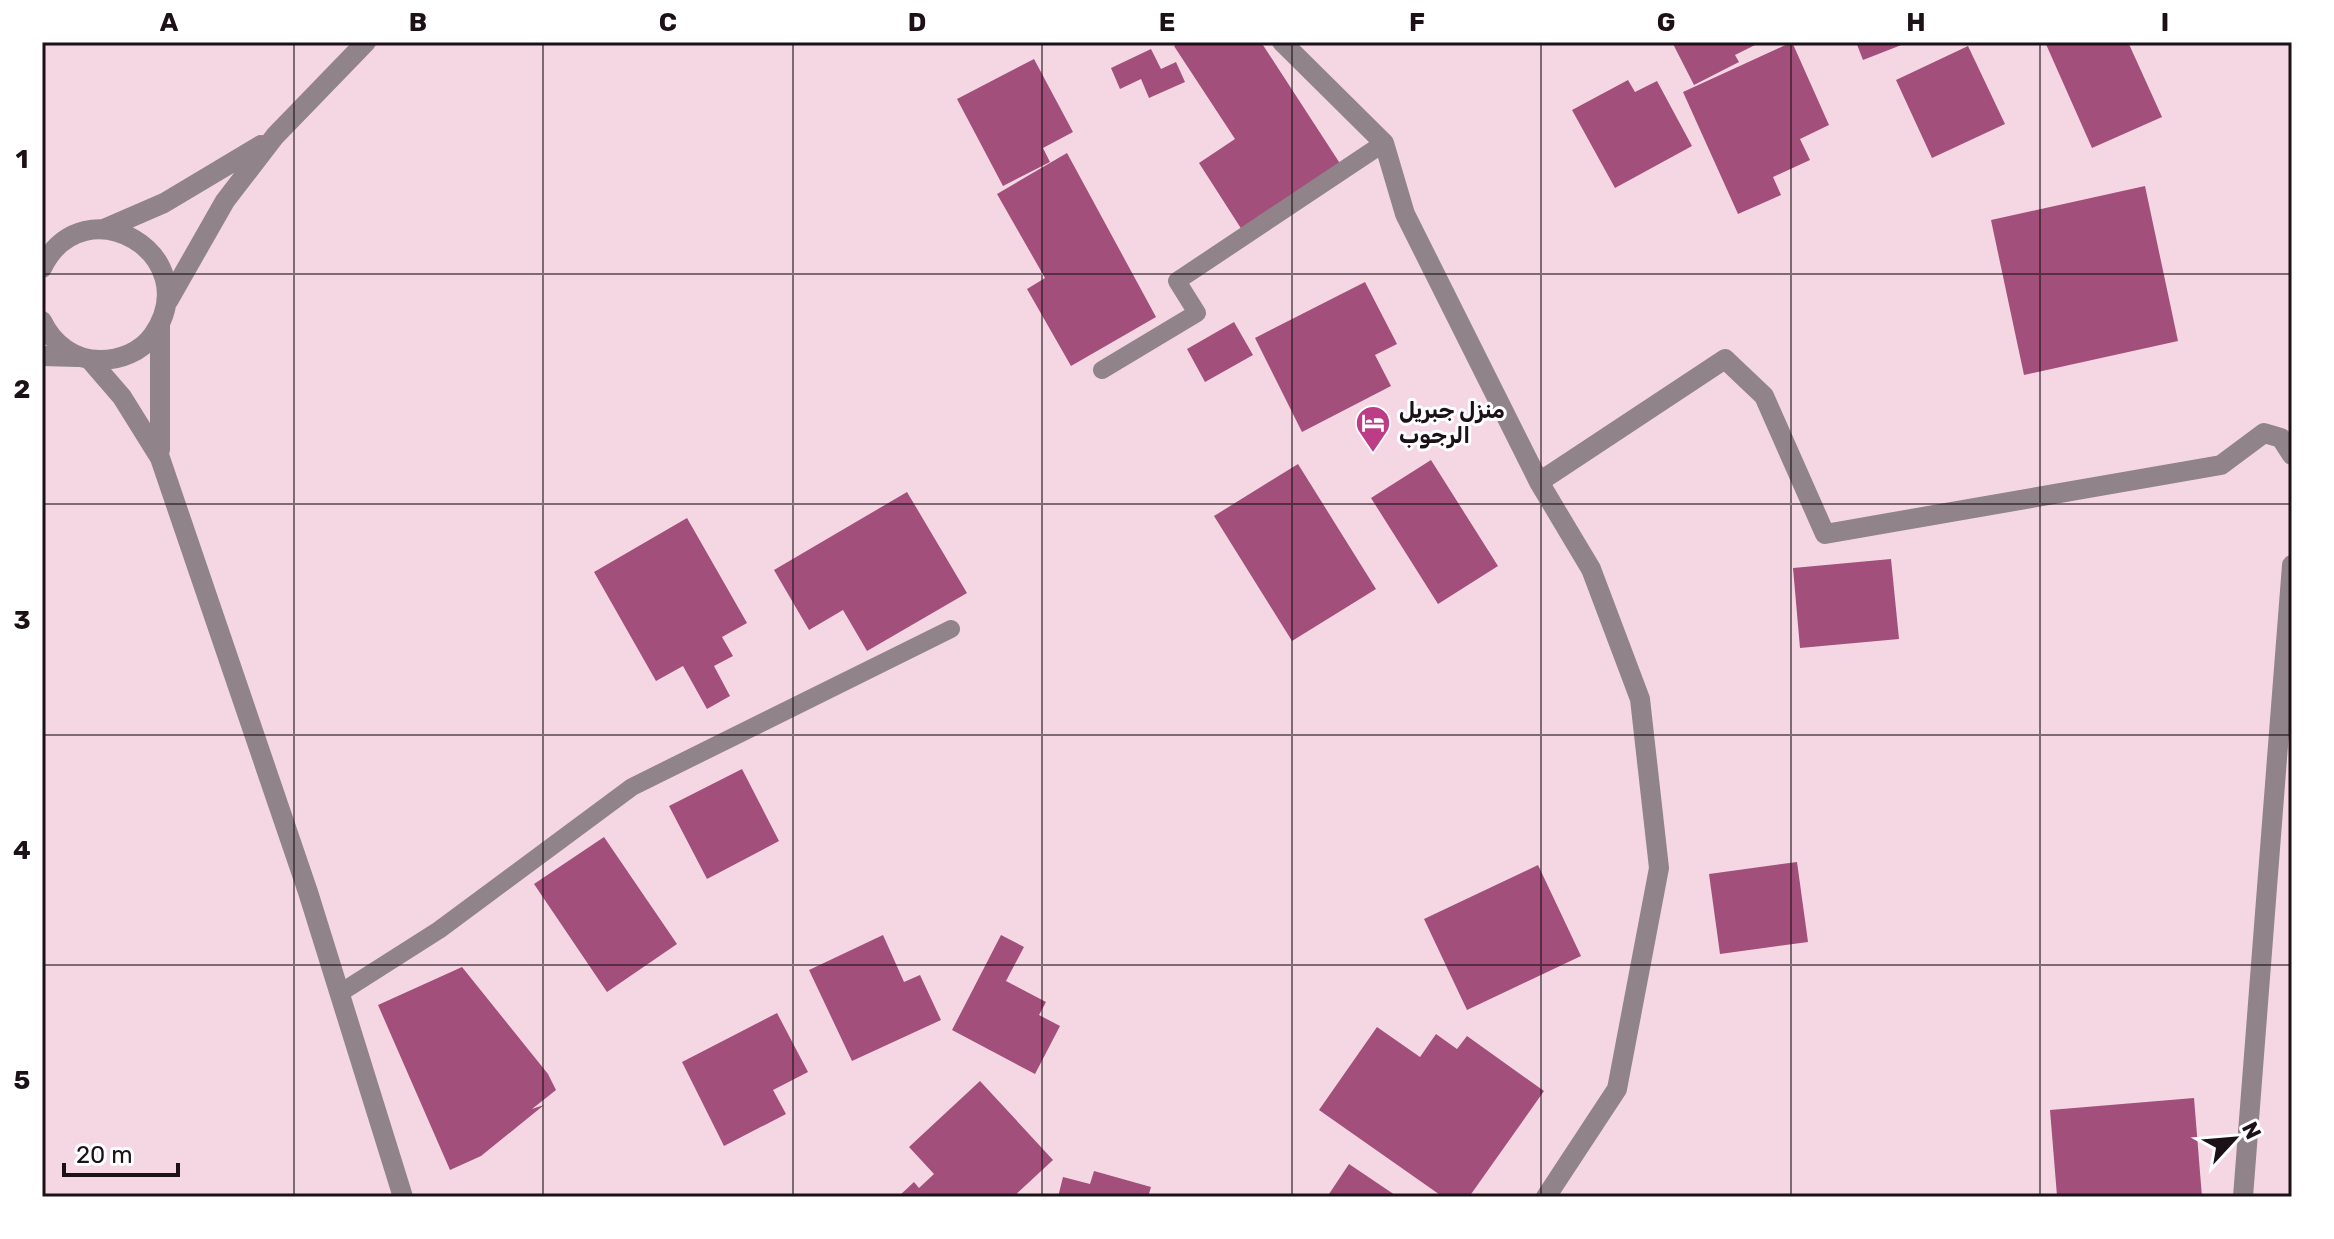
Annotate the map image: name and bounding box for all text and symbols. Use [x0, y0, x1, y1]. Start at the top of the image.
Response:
text: A [160, 7, 179, 38]
text: B [409, 7, 427, 38]
text: C [659, 7, 677, 38]
text: D [908, 7, 926, 38]
text: E [1159, 7, 1175, 38]
text: F [1409, 7, 1425, 38]
text: G [1657, 7, 1675, 38]
text: H [1906, 7, 1926, 38]
text: I [2161, 7, 2169, 38]
text: 1 [16, 144, 28, 175]
text: 2 [14, 374, 30, 405]
place label: منزل جبريل الرجوب [1399, 397, 1505, 449]
hotel icon: منزل جبريل الرجوب [1354, 404, 1392, 454]
text: 3 [13, 605, 31, 636]
text: 4 [13, 835, 31, 866]
text: 5 [14, 1065, 30, 1096]
north arrow [2194, 1099, 2274, 1179]
text: N [2236, 1117, 2267, 1143]
scale bar [64, 1127, 178, 1177]
text: 20 m [76, 1141, 133, 1169]

